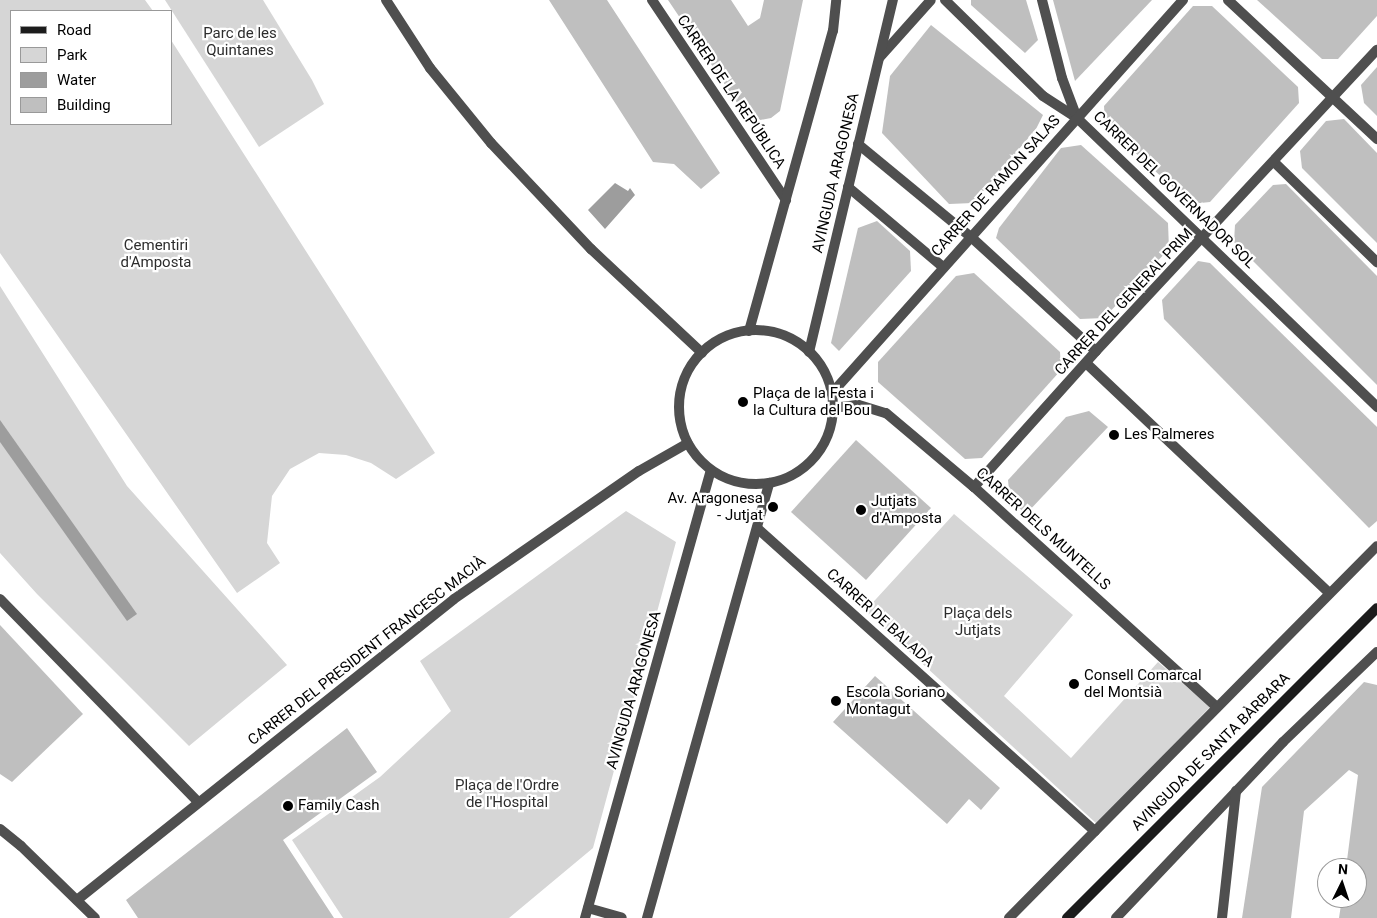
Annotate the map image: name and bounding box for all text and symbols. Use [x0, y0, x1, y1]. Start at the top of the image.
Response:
legend [10, 10, 172, 125]
street label: CARRER DE LA REPÚBLICA [673, 12, 789, 172]
text: Road [57, 21, 91, 39]
park label: Parc de les Quintanes [203, 24, 277, 59]
text: Park [57, 46, 87, 64]
text: Water [57, 71, 96, 89]
street label: AVINGUDA ARAGONESA [809, 91, 863, 255]
text: Building [57, 96, 111, 114]
street label: CARRER DEL GOVERNADOR SOL [1089, 108, 1259, 272]
street label: CARRER DE RAMON SALAS [928, 112, 1064, 260]
street label: CARRER DEL GENERAL PRIM [1051, 225, 1197, 379]
park label: Cementiri d'Amposta [121, 236, 191, 271]
place label: Plaça de la Festa i la Cultura del Bou [753, 384, 874, 419]
marker: Plaça de la Festa i la Cultura del Bou [737, 396, 749, 408]
place label: Les Palmeres [1124, 426, 1214, 444]
marker: Les Palmeres [1108, 429, 1120, 441]
street label: CARRER DELS MUNTELLS [972, 464, 1114, 594]
place label: Av. Aragonesa - Jutjat [668, 489, 763, 524]
place label: Jutjats d'Amposta [871, 492, 942, 527]
marker: Av. Aragonesa - Jutjat [767, 501, 779, 513]
marker: Jutjats d'Amposta [855, 504, 867, 516]
street label: CARRER DEL PRESIDENT FRANCESC MACIÀ [245, 553, 489, 749]
street label: CARRER DE BALADA [823, 565, 937, 671]
park label: Plaça dels Jutjats [944, 604, 1012, 639]
street label: AVINGUDA ARAGONESA [603, 609, 665, 771]
place label: Consell Comarcal del Montsià [1084, 666, 1202, 701]
street label: AVINGUDA DE SANTA BÀRBARA [1128, 669, 1294, 835]
marker: Consell Comarcal del Montsià [1068, 678, 1080, 690]
place label: Escola Soriano Montagut [846, 683, 945, 718]
marker: Escola Soriano Montagut [830, 695, 842, 707]
park label: Plaça de l'Ordre de l'Hospital [455, 776, 559, 811]
place label: Family Cash [298, 797, 379, 815]
marker: Family Cash [282, 800, 294, 812]
north arrow [1317, 858, 1367, 908]
text: N [1337, 861, 1348, 877]

